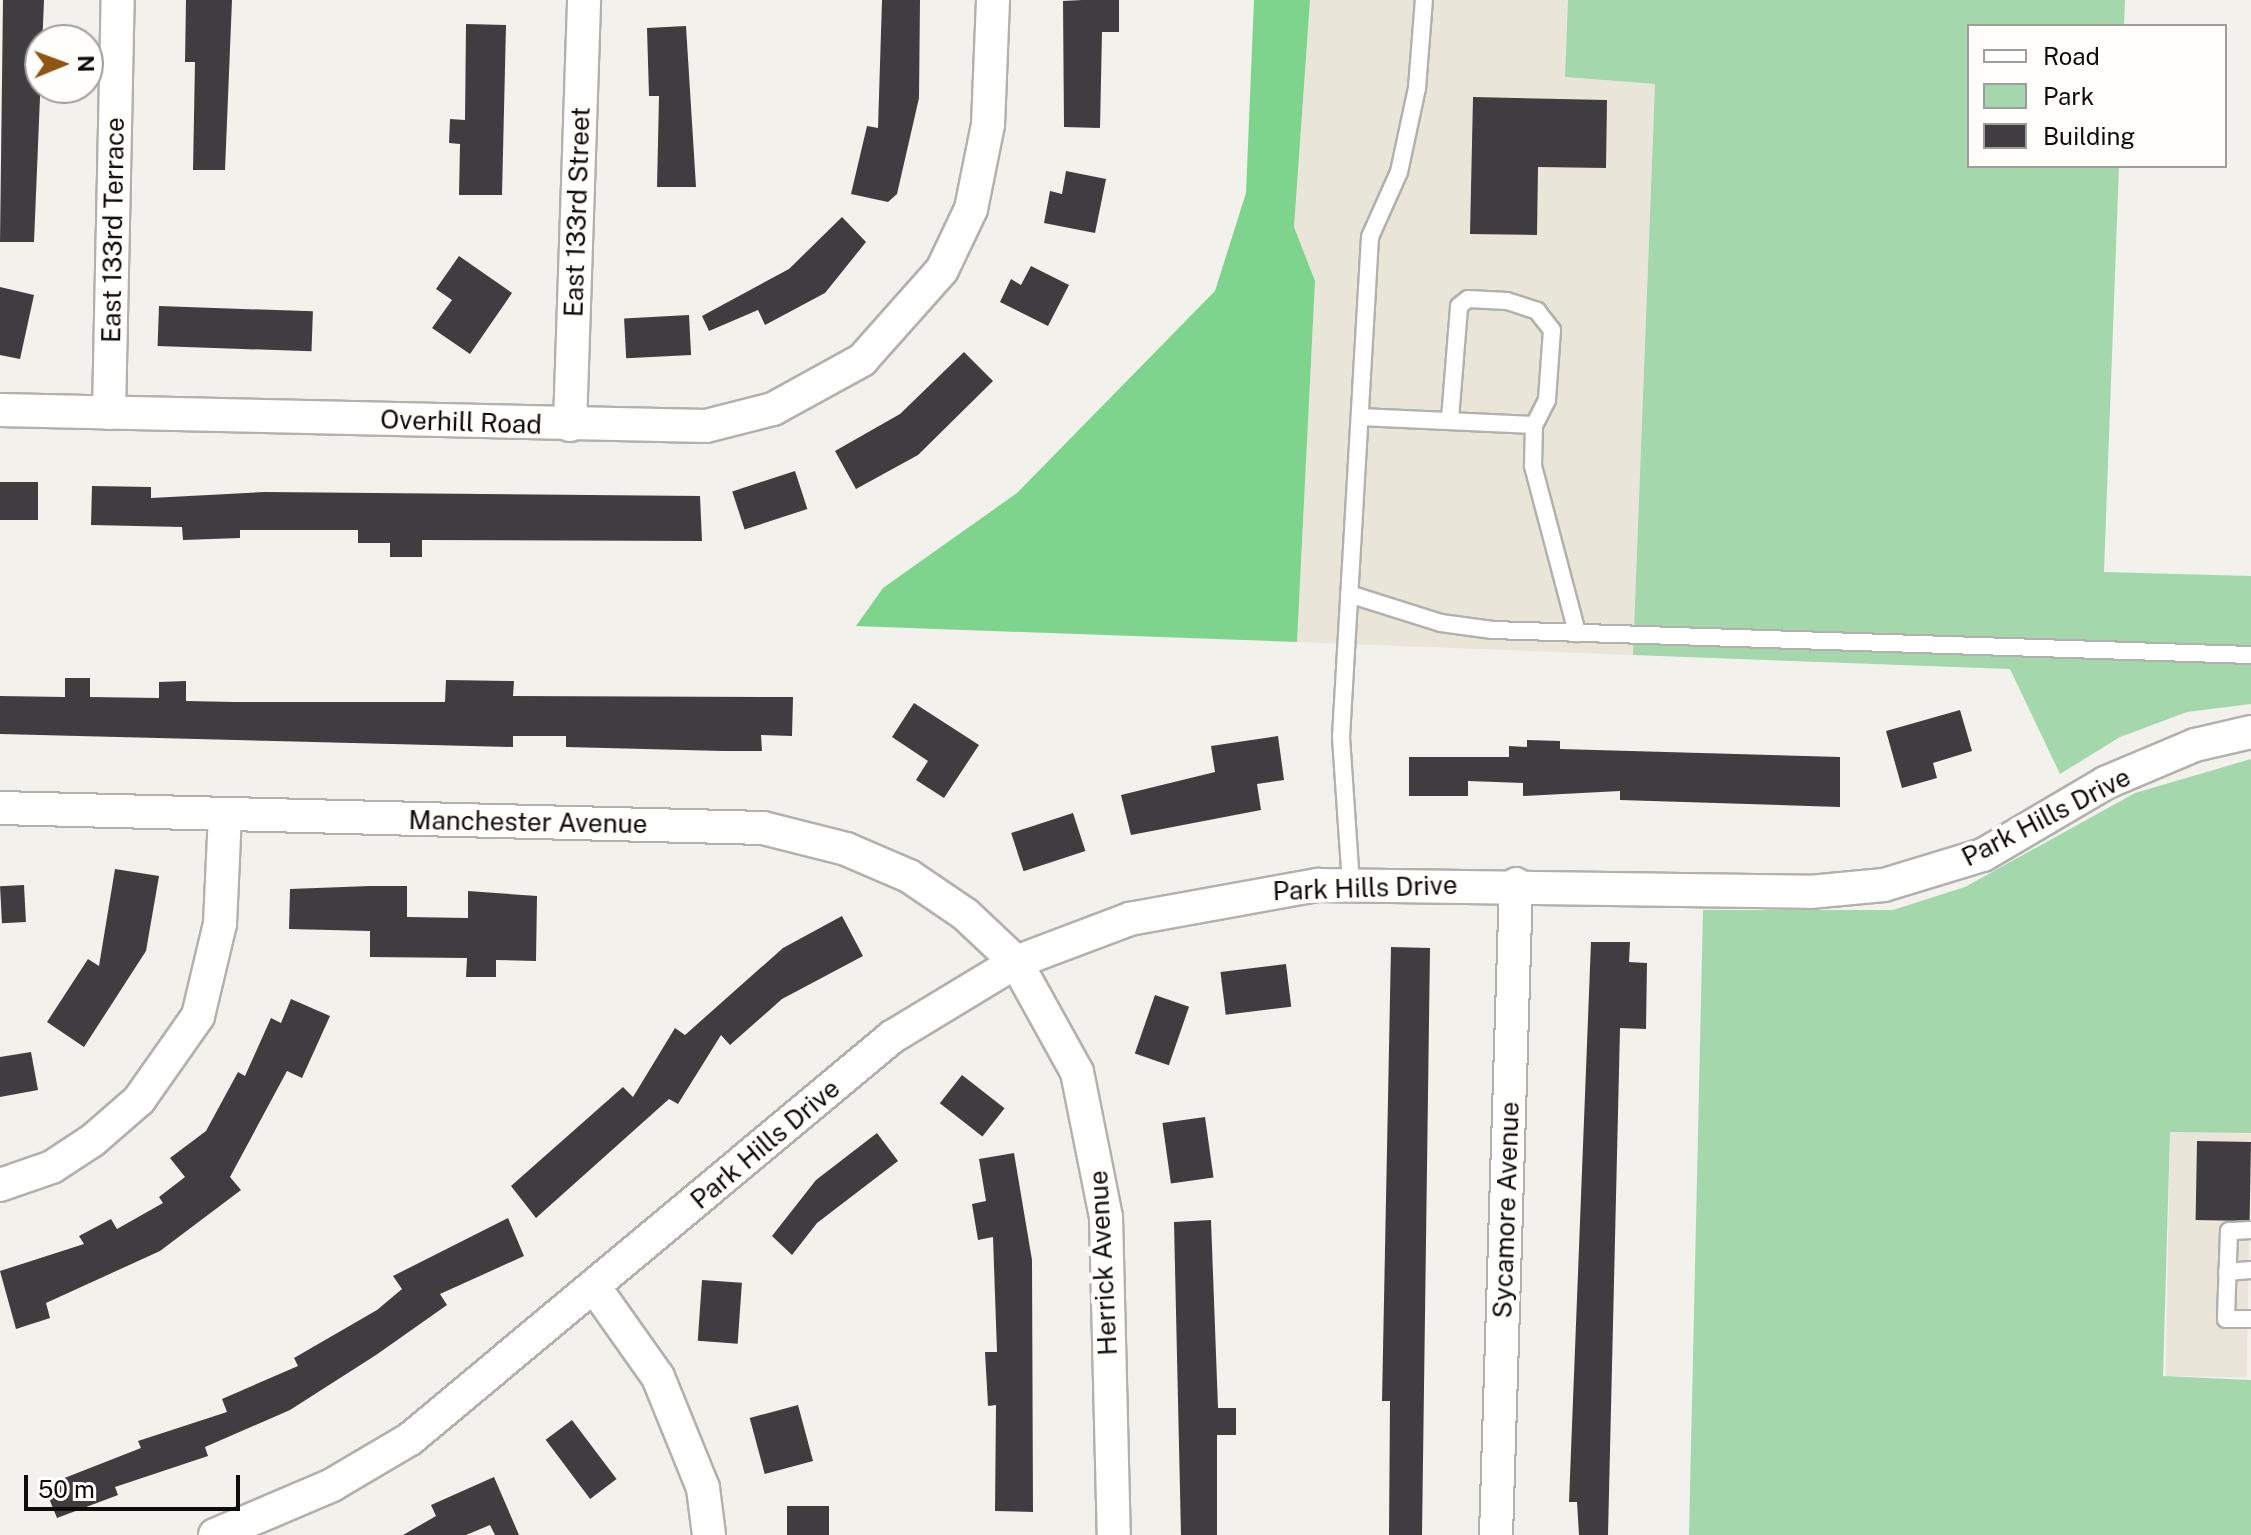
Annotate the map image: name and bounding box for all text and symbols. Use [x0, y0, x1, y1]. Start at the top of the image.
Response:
north arrow [24, 24, 104, 104]
legend [1967, 24, 2227, 168]
text: Road [2043, 42, 2100, 70]
text: N [73, 55, 99, 72]
text: Park [2043, 82, 2094, 110]
street label: East 133rd Street [558, 106, 596, 318]
street label: East 133rd Terrace [95, 117, 131, 343]
text: Building [2043, 122, 2135, 150]
street label: Overhill Road [380, 404, 542, 440]
street label: Park Hills Drive [1957, 761, 2135, 873]
street label: Manchester Avenue [408, 804, 648, 840]
street label: Park Hills Drive [1272, 869, 1458, 907]
street label: Park Hills Drive [684, 1073, 846, 1215]
street label: Sycamore Avenue [1487, 1101, 1525, 1319]
street label: Herrick Avenue [1083, 1170, 1123, 1356]
scale bar [28, 1459, 244, 1509]
text: 50 m [38, 1475, 95, 1503]

